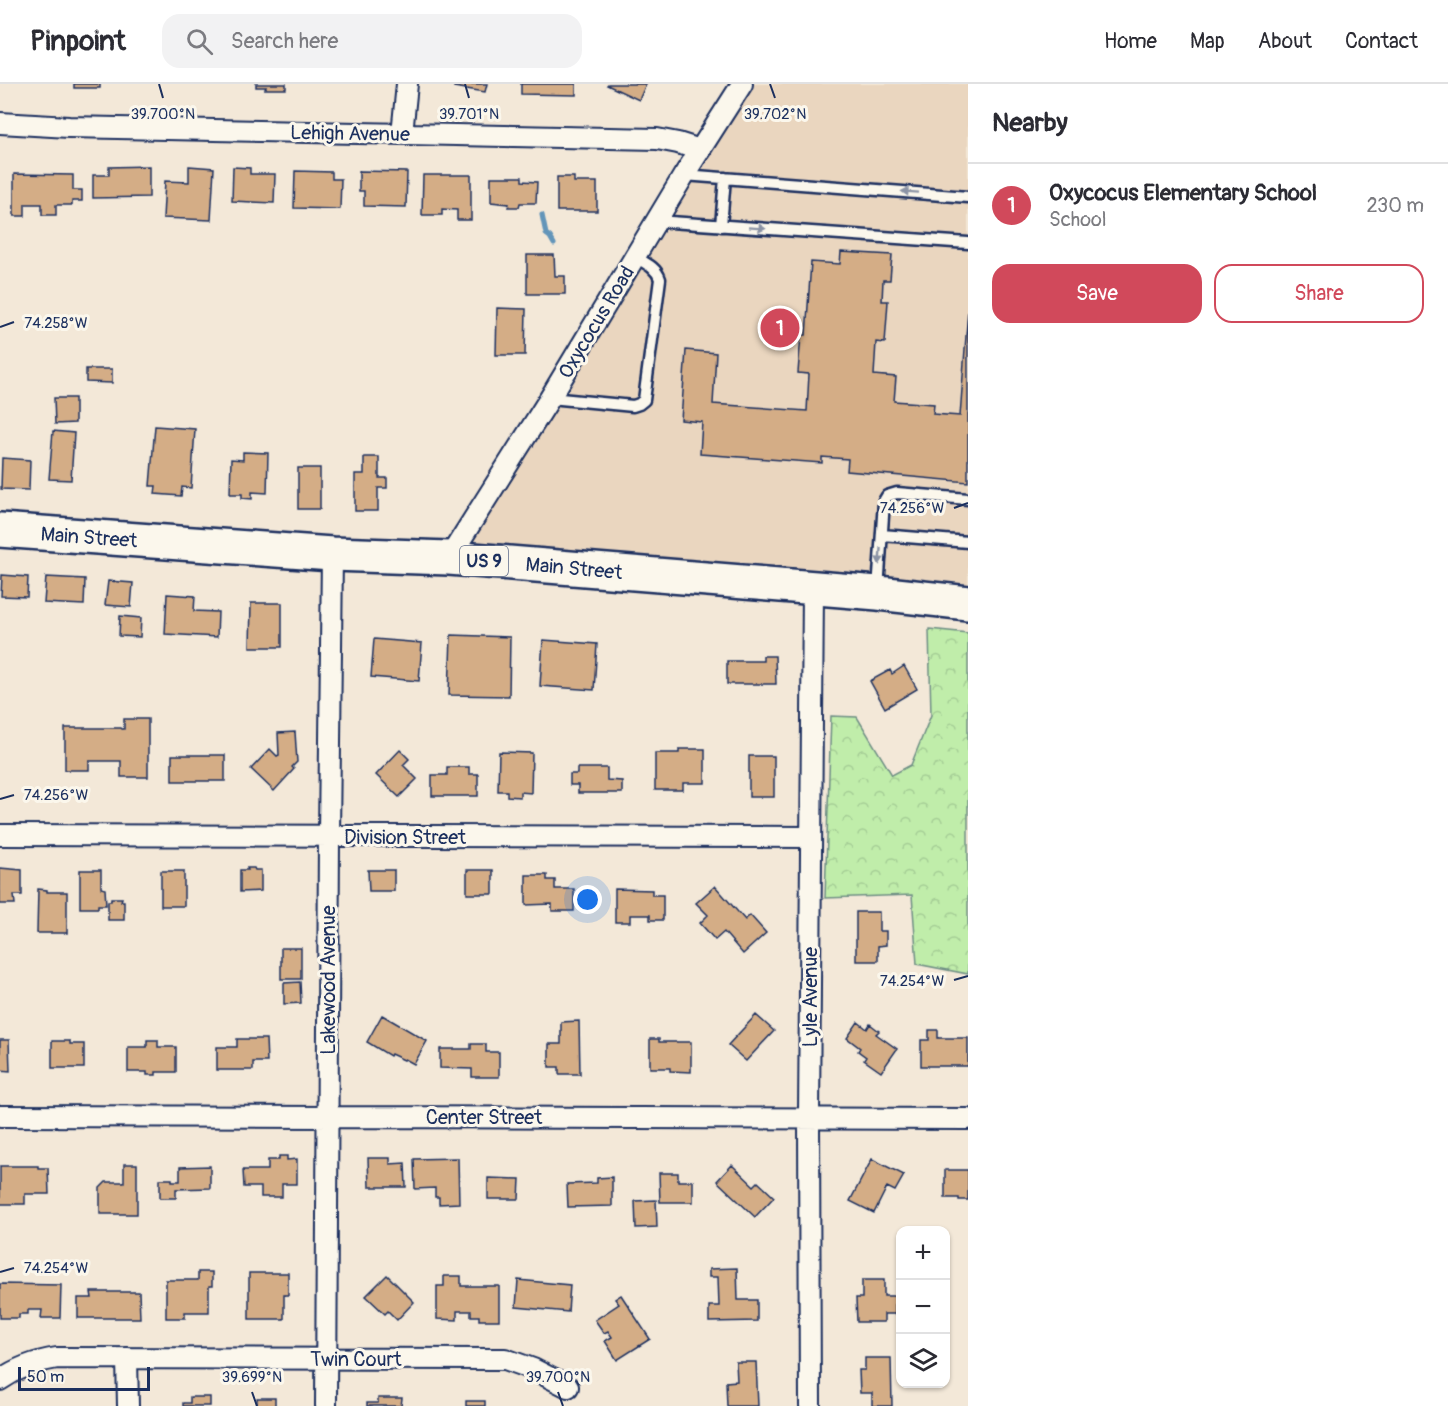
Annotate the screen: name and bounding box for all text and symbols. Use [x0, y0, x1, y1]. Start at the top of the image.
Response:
search box [162, 14, 582, 68]
text: Pinpoint [30, 24, 126, 59]
icon: search [183, 25, 216, 58]
text: Search here [231, 27, 338, 55]
text: Home [1104, 28, 1157, 55]
text: Map [1190, 28, 1225, 55]
text: About [1258, 28, 1312, 55]
text: Contact [1345, 28, 1418, 55]
text: 39.700°N [131, 105, 195, 124]
text: 39.701°N [439, 105, 499, 124]
text: 39.702°N [744, 105, 806, 124]
text: Nearby [992, 107, 1068, 139]
street label: Lehigh Avenue [290, 120, 410, 147]
text: Oxycocus Elementary School [1049, 179, 1317, 207]
one-way arrow [900, 188, 919, 197]
text: 1 [1008, 193, 1015, 218]
text: 230 m [1367, 193, 1424, 218]
text: School [1049, 207, 1106, 232]
one-way arrow [747, 224, 766, 233]
street label: Oxycocus Road [553, 261, 640, 383]
button: Save [992, 264, 1202, 323]
button: Share [1214, 264, 1424, 323]
pin: 1 [760, 306, 800, 350]
text: 74.258°W [24, 314, 88, 333]
text: 74.256°W [880, 499, 944, 518]
street label: Main Street [40, 522, 139, 553]
road number: US 9 [460, 546, 508, 576]
one-way arrow [876, 546, 885, 565]
street label: Main Street [525, 552, 624, 585]
text: 74.256°W [24, 786, 88, 805]
street label: Division Street [344, 825, 467, 850]
your location [573, 885, 602, 914]
street label: Lakewood Avenue [316, 905, 341, 1055]
street label: Lyle Avenue [798, 947, 823, 1047]
text: 74.254°W [880, 972, 944, 991]
street label: Center Street [426, 1105, 543, 1130]
map controls [896, 1226, 950, 1388]
button: + [896, 1226, 950, 1280]
text: 74.254°W [24, 1259, 88, 1278]
button: − [896, 1280, 950, 1334]
button: layers [896, 1334, 950, 1388]
street label: Twin Court [310, 1347, 403, 1372]
scale bar [18, 1364, 150, 1392]
text: 50 m [27, 1367, 64, 1387]
text: 39.699°N [222, 1368, 282, 1387]
text: 39.700°N [526, 1368, 590, 1387]

